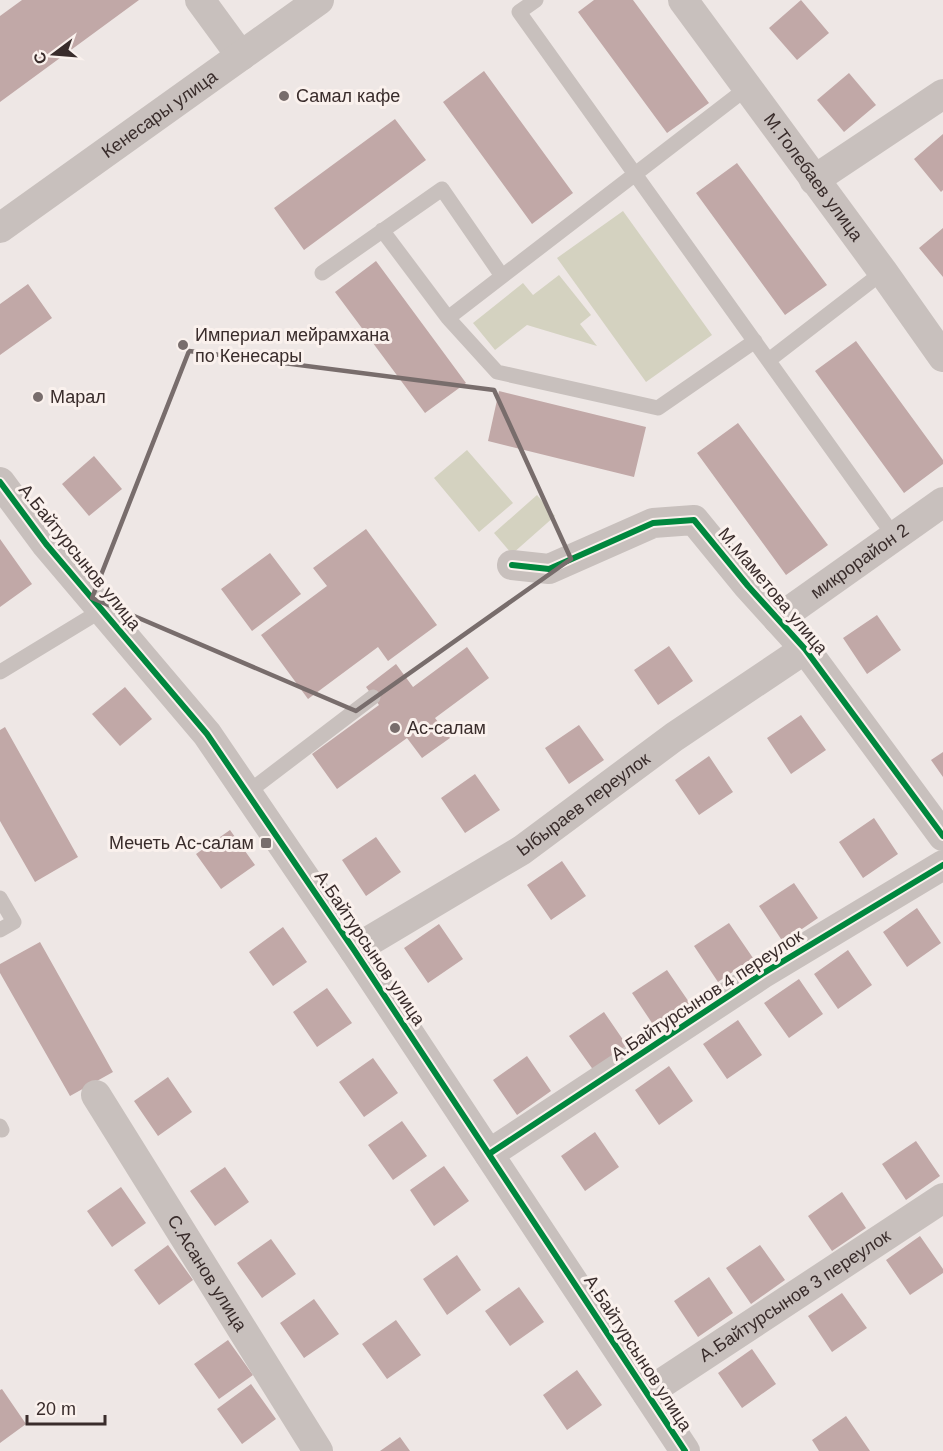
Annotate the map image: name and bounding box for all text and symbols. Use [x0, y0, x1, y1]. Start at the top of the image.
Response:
north arrow [24, 24, 84, 84]
text: С [30, 50, 50, 66]
street label: Кенесары улица [98, 65, 222, 162]
place label: Самал кафе [296, 86, 400, 106]
marker: Самал кафе [277, 89, 291, 103]
street label: М.Толебаев улица [760, 109, 867, 246]
place label: Империал мейрамхана по Кенесары [195, 325, 390, 366]
marker: Империал мейрамхана по Кенесары [176, 338, 190, 352]
place label: Марал [50, 387, 106, 407]
marker: Марал [31, 390, 45, 404]
street label: А.Байтурсынов улица [15, 480, 146, 635]
street label: микрорайон 2 [807, 520, 912, 603]
street label: М.Маметова улица [714, 524, 832, 659]
place label: Ас-салам [407, 718, 486, 738]
marker: Ас-салам [388, 721, 402, 735]
street label: Ыбыраев переулок [513, 748, 654, 860]
place label: Мечеть Ас-салам [109, 833, 254, 853]
marker: Мечеть Ас-салам [259, 836, 273, 850]
street label: А.Байтурсынов улица [311, 867, 430, 1030]
street label: А.Байтурсынов 4 переулок [607, 925, 807, 1064]
street label: С.Асанов улица [163, 1211, 251, 1336]
street label: А.Байтурсынов 3 переулок [696, 1225, 894, 1366]
street label: А.Байтурсынов улица [580, 1271, 697, 1436]
scale bar [27, 1388, 105, 1426]
text: 20 m [36, 1399, 76, 1419]

